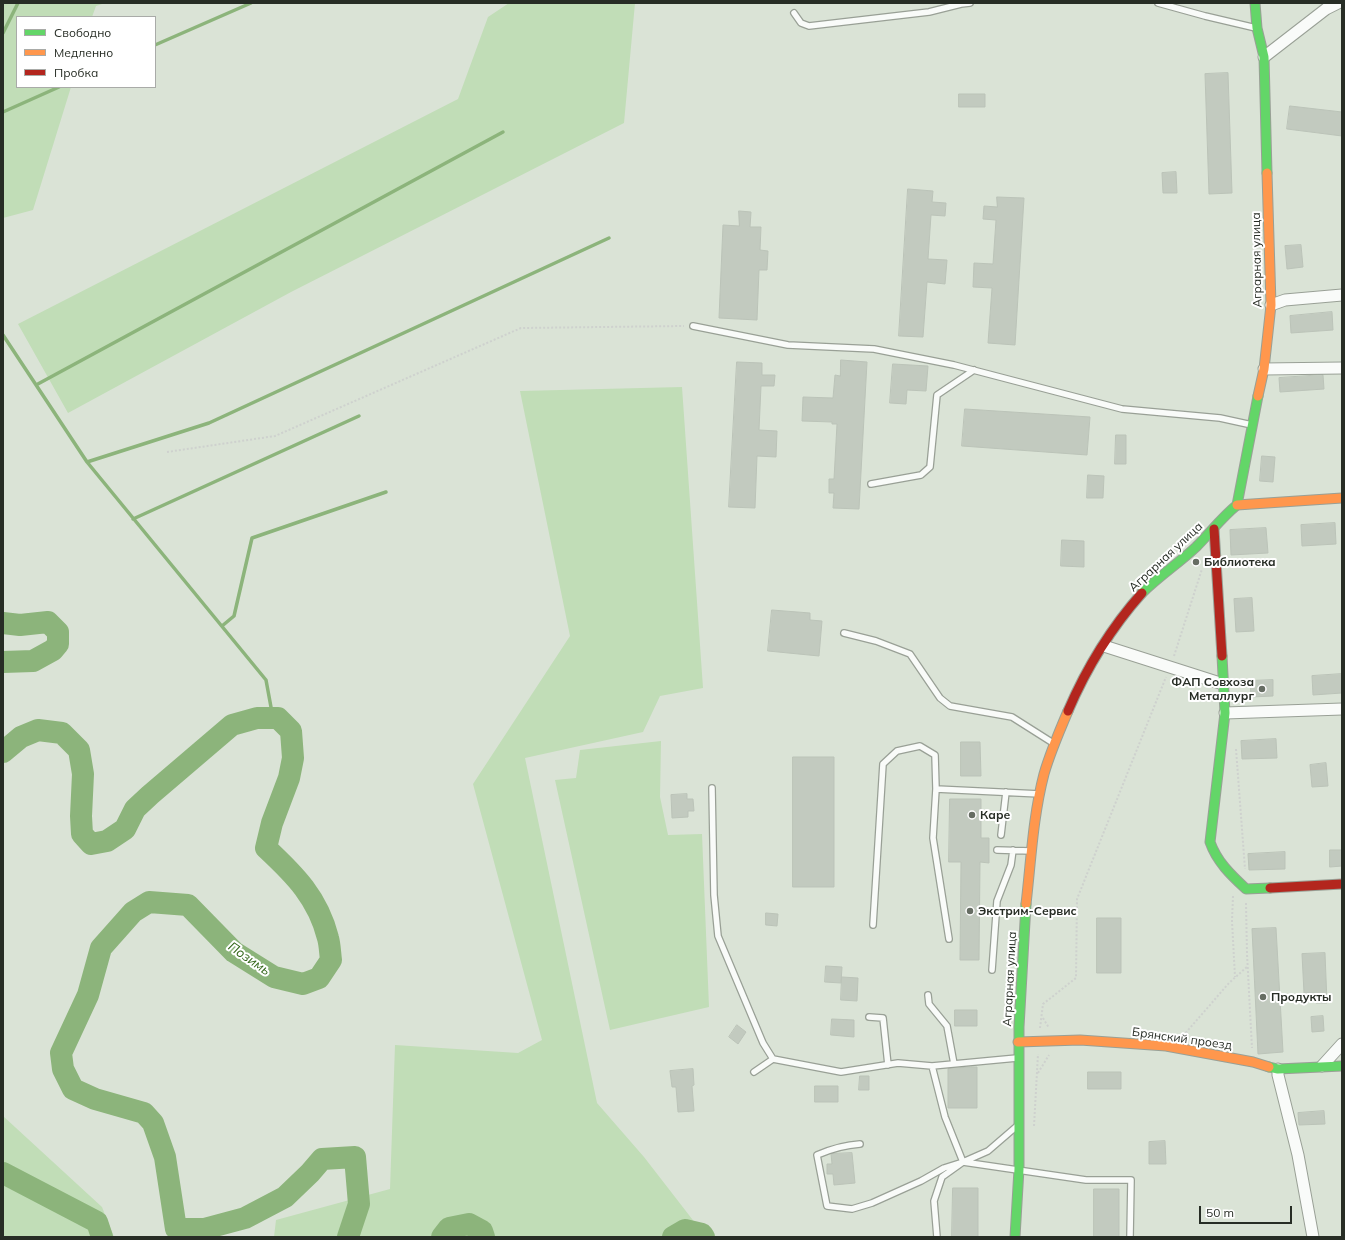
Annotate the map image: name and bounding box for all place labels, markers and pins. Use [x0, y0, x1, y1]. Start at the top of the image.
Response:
place label: Библиотека [1204, 555, 1276, 569]
marker: Библиотека [1191, 557, 1201, 567]
place label: ФАП Совхоза Металлург [1171, 675, 1254, 703]
marker: ФАП Совхоза Металлург [1257, 684, 1267, 694]
place label: Каре [980, 808, 1010, 822]
marker: Каре [967, 810, 977, 820]
place label: Экстрим-Сервис [978, 904, 1077, 918]
marker: Экстрим-Сервис [965, 906, 975, 916]
place label: Продукты [1271, 990, 1332, 1004]
marker: Продукты [1258, 992, 1268, 1002]

